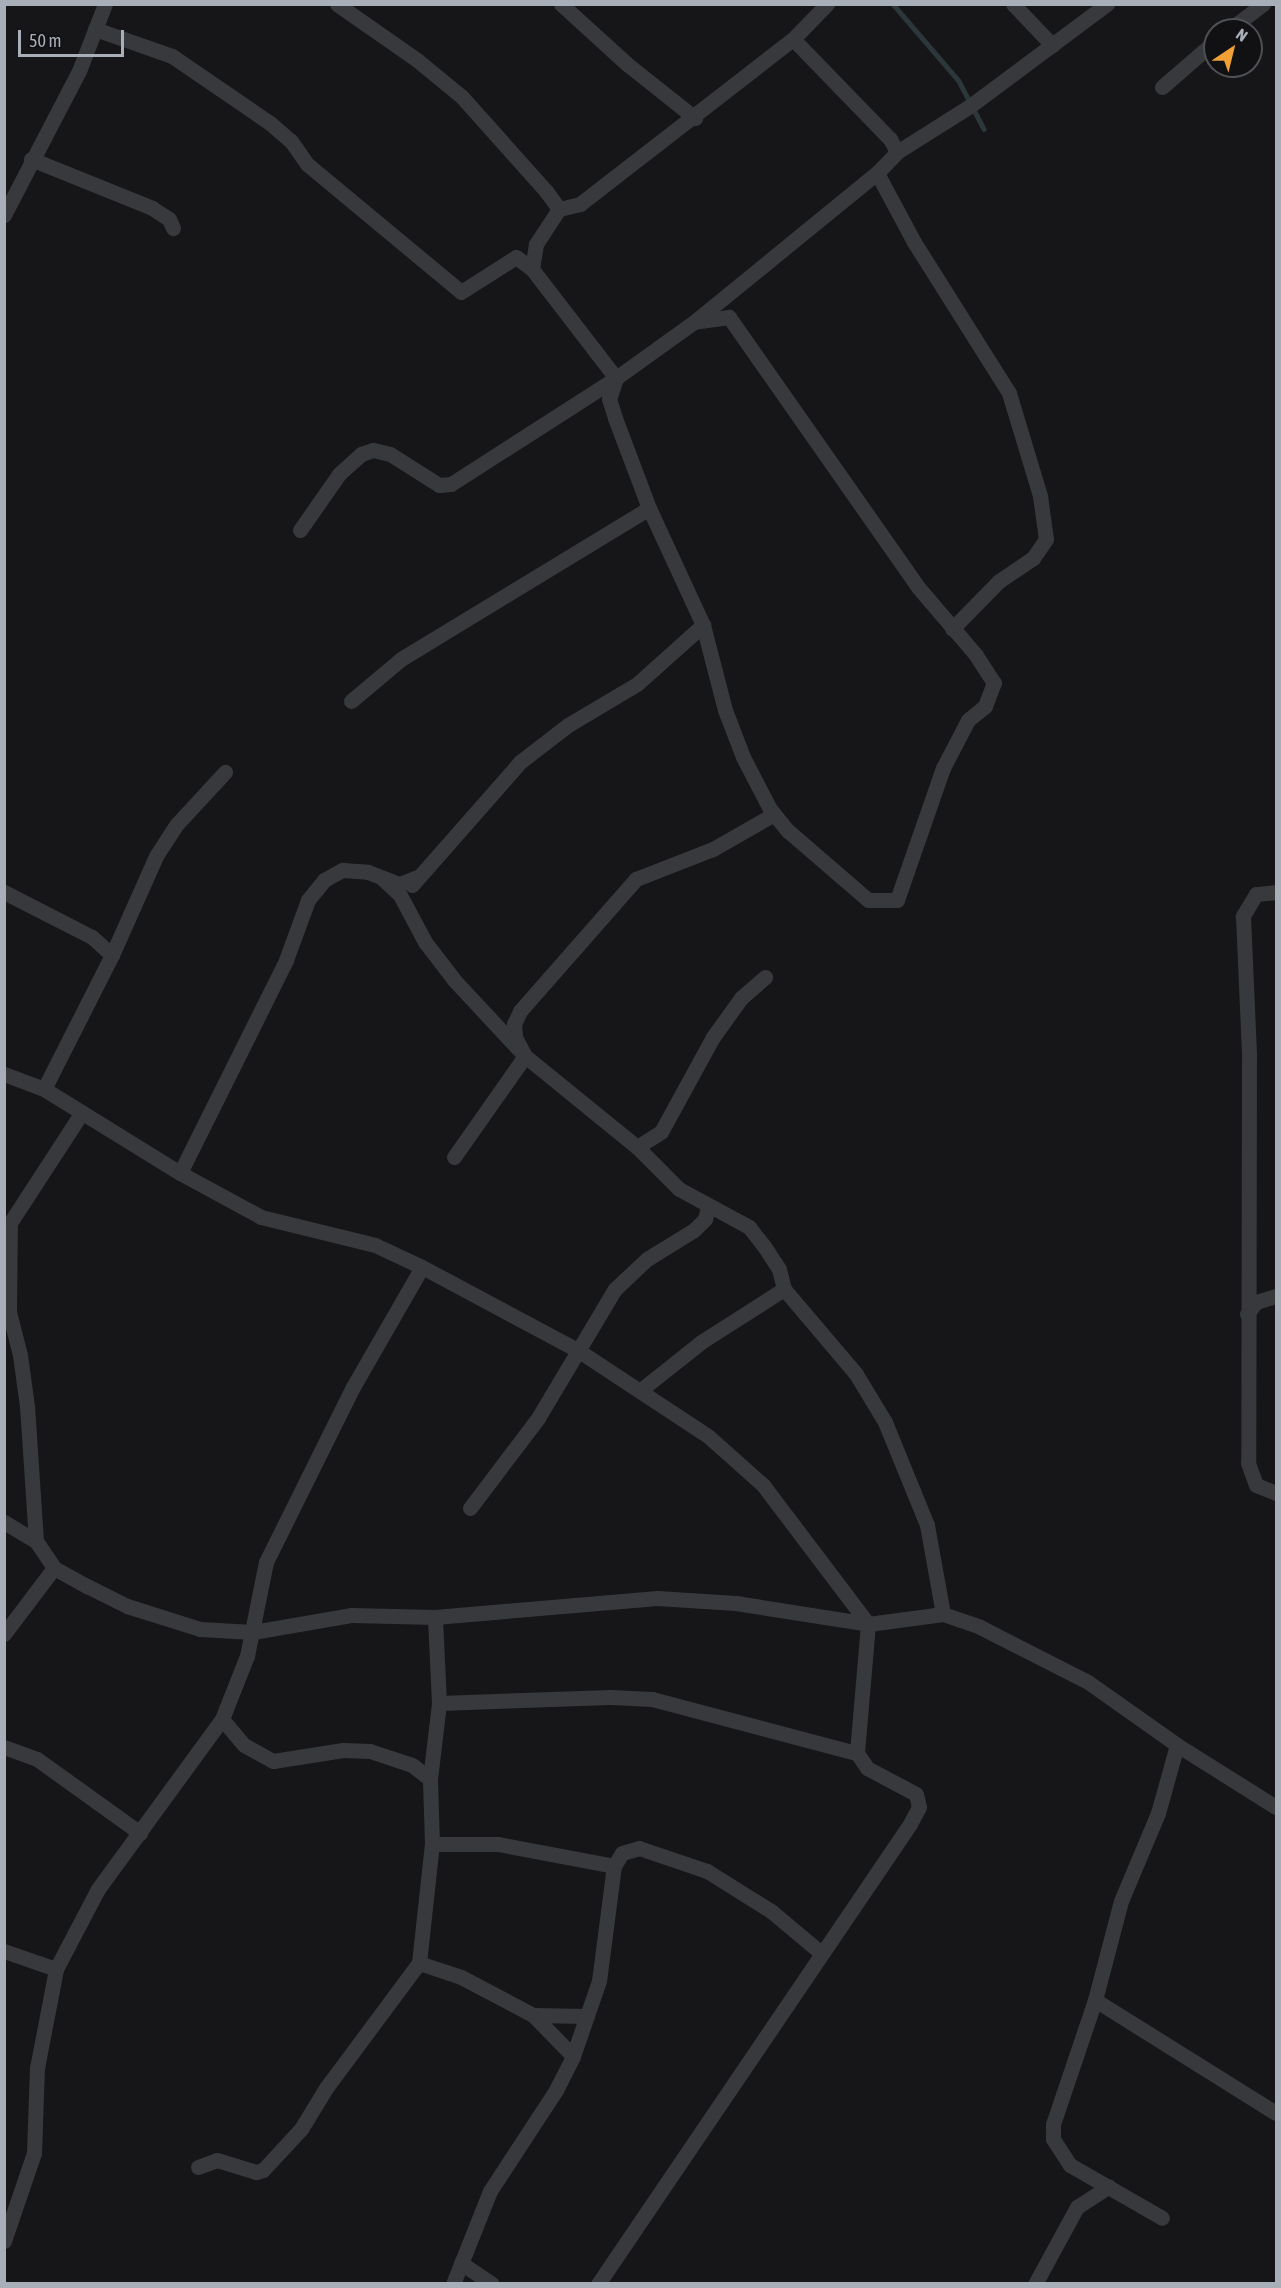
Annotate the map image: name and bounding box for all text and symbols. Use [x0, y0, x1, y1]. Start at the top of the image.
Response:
scale bar [21, 18, 128, 56]
north arrow [1203, 18, 1263, 78]
text: N [1233, 25, 1251, 45]
text: 50 m [29, 30, 61, 51]

